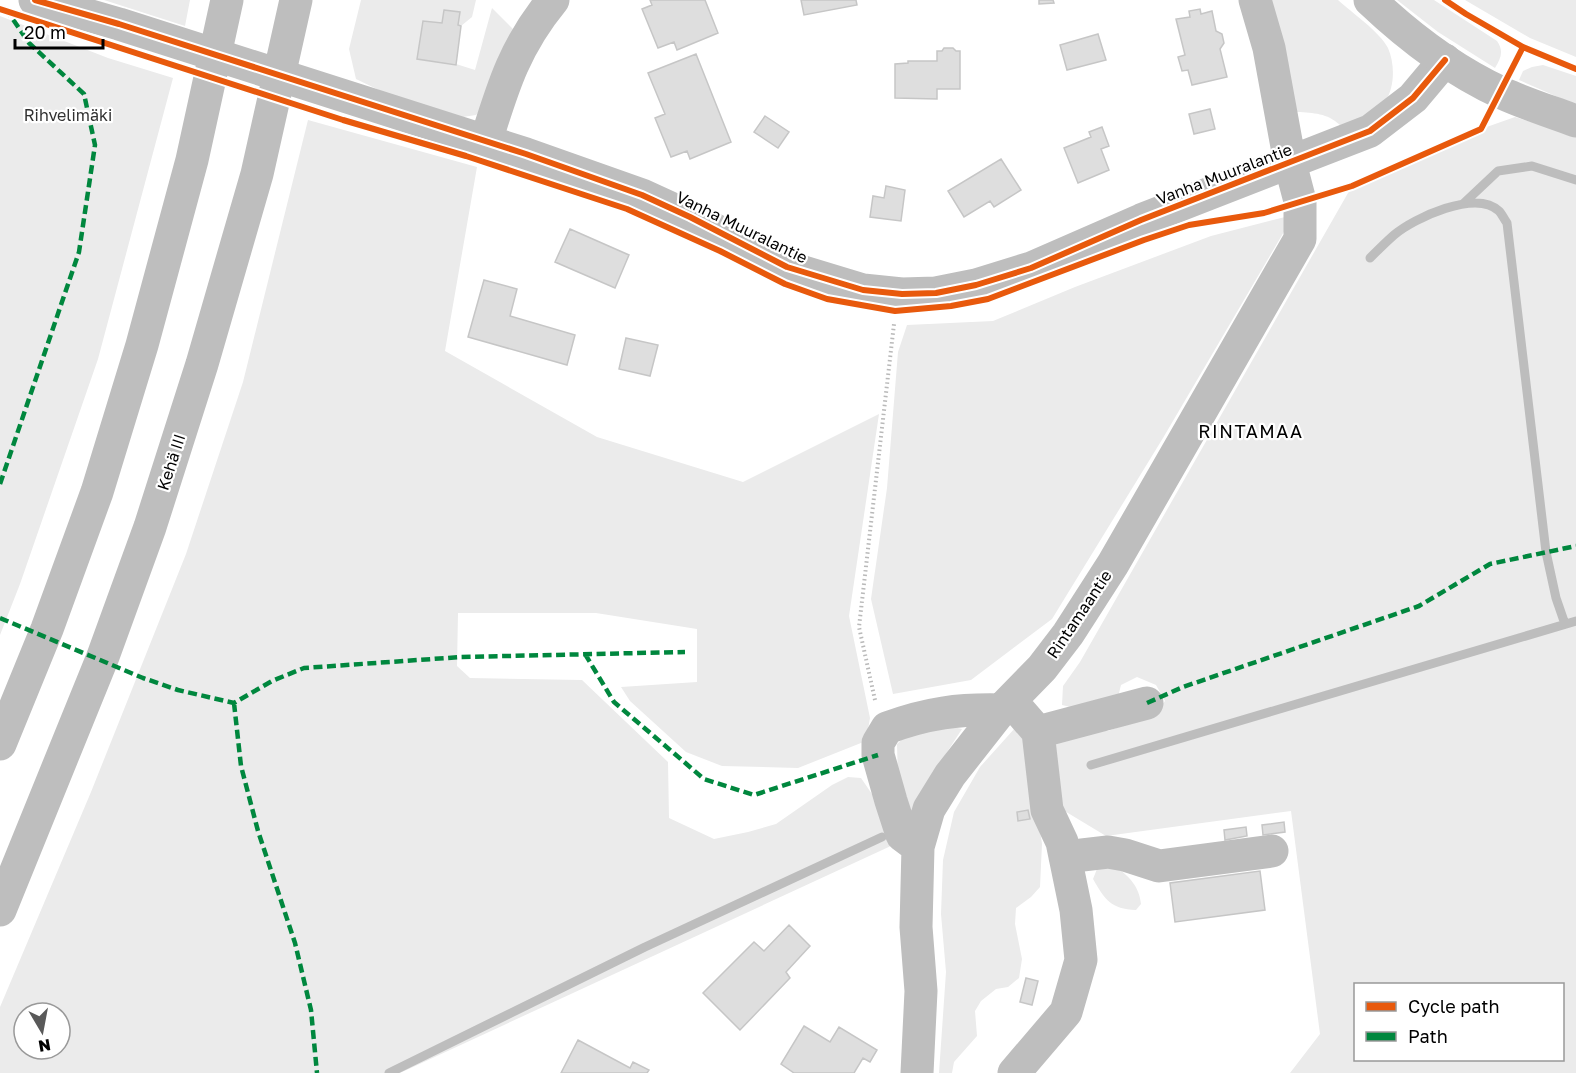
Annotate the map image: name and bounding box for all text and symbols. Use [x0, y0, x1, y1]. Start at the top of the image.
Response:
scale bar [15, 12, 104, 50]
text: 20 m [24, 21, 66, 43]
park label: Rihvelimäki [24, 105, 112, 125]
street label: Vanha Muuralantie [1153, 139, 1295, 209]
street label: Vanha Muuralantie [673, 187, 811, 267]
district label: RINTAMAA [1198, 420, 1304, 442]
street label: Kehä III [153, 431, 189, 493]
street label: Rintamaantie [1042, 566, 1116, 662]
legend [1354, 983, 1564, 1061]
text: Cycle path [1408, 995, 1500, 1017]
north arrow [12, 1001, 72, 1061]
text: Path [1408, 1025, 1448, 1047]
text: N [37, 1035, 52, 1057]

